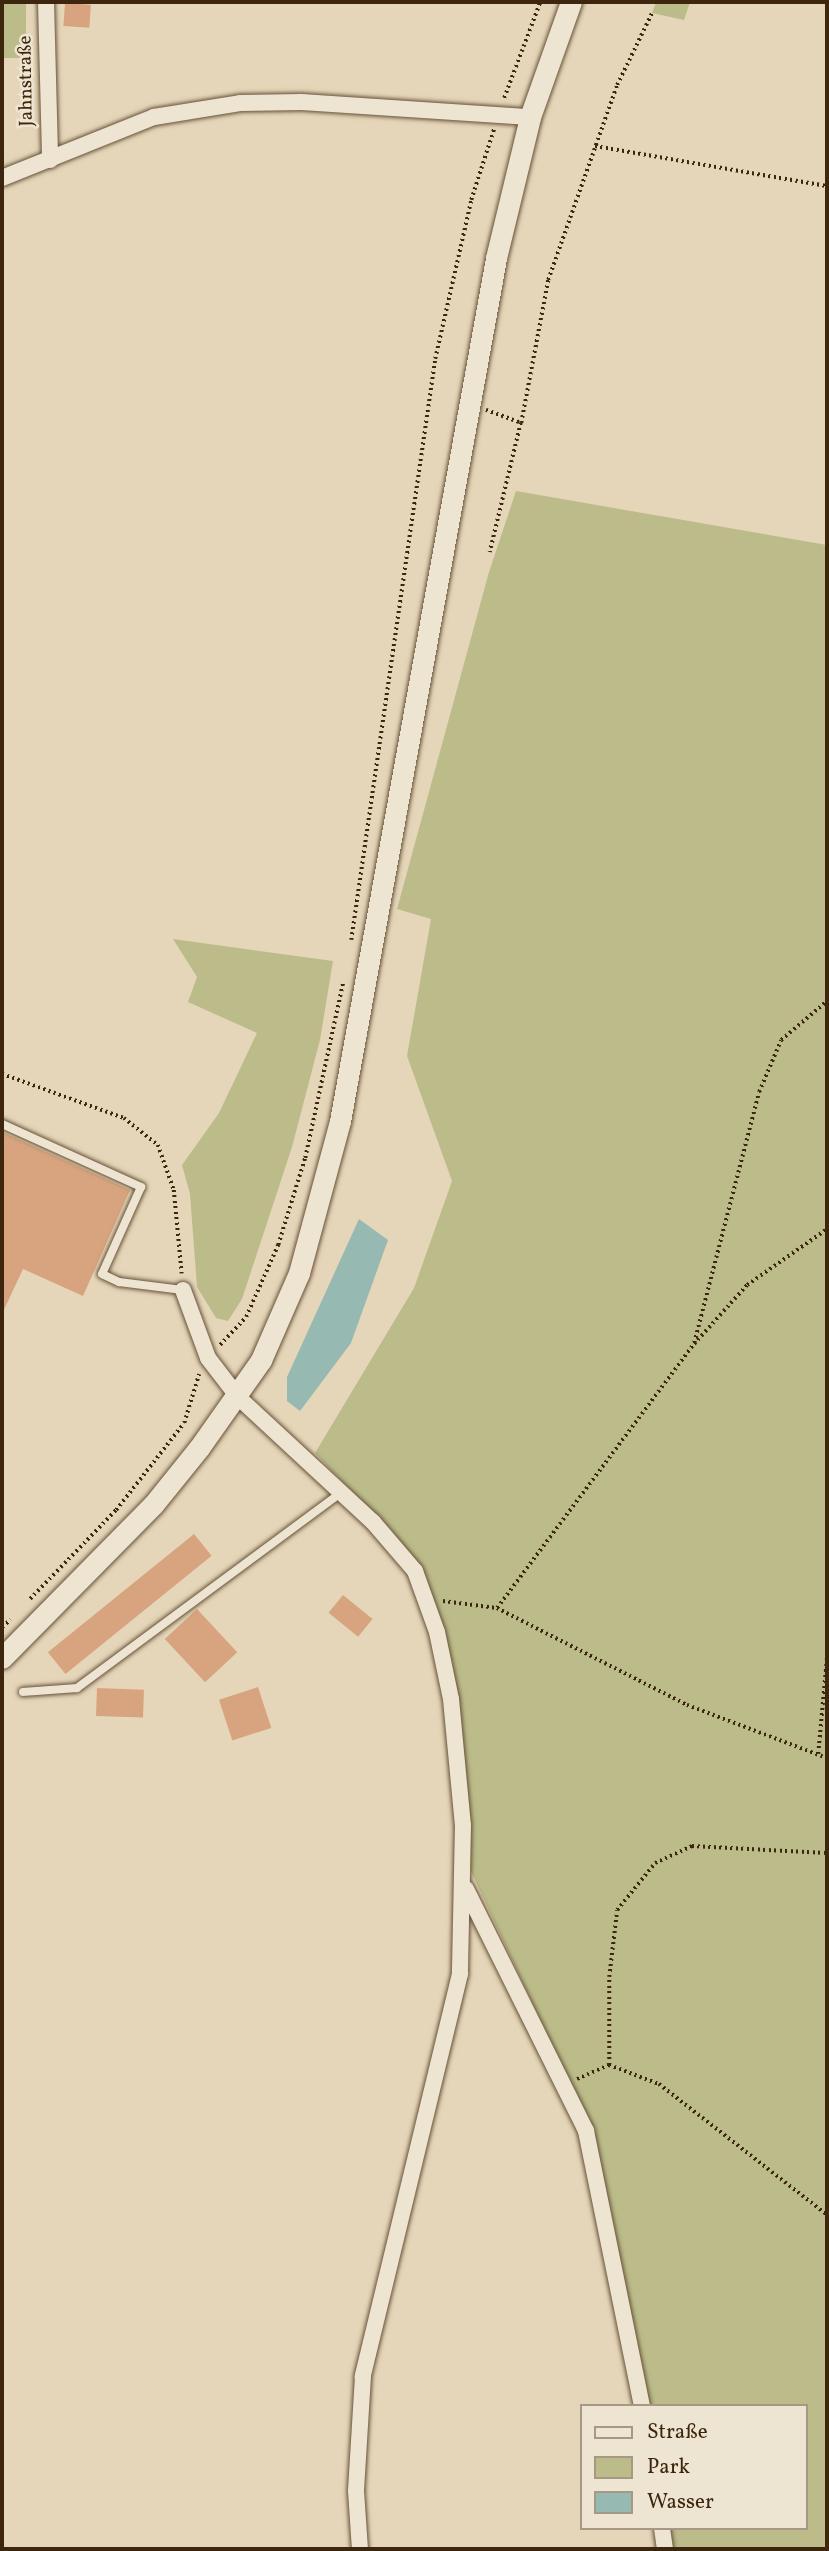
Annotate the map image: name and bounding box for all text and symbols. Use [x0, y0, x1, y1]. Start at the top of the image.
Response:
street label: Jahnstraße [15, 35, 39, 127]
legend [580, 2404, 808, 2530]
text: Straße [647, 2418, 708, 2447]
text: Park [647, 2453, 690, 2482]
text: Wasser [647, 2488, 714, 2517]

